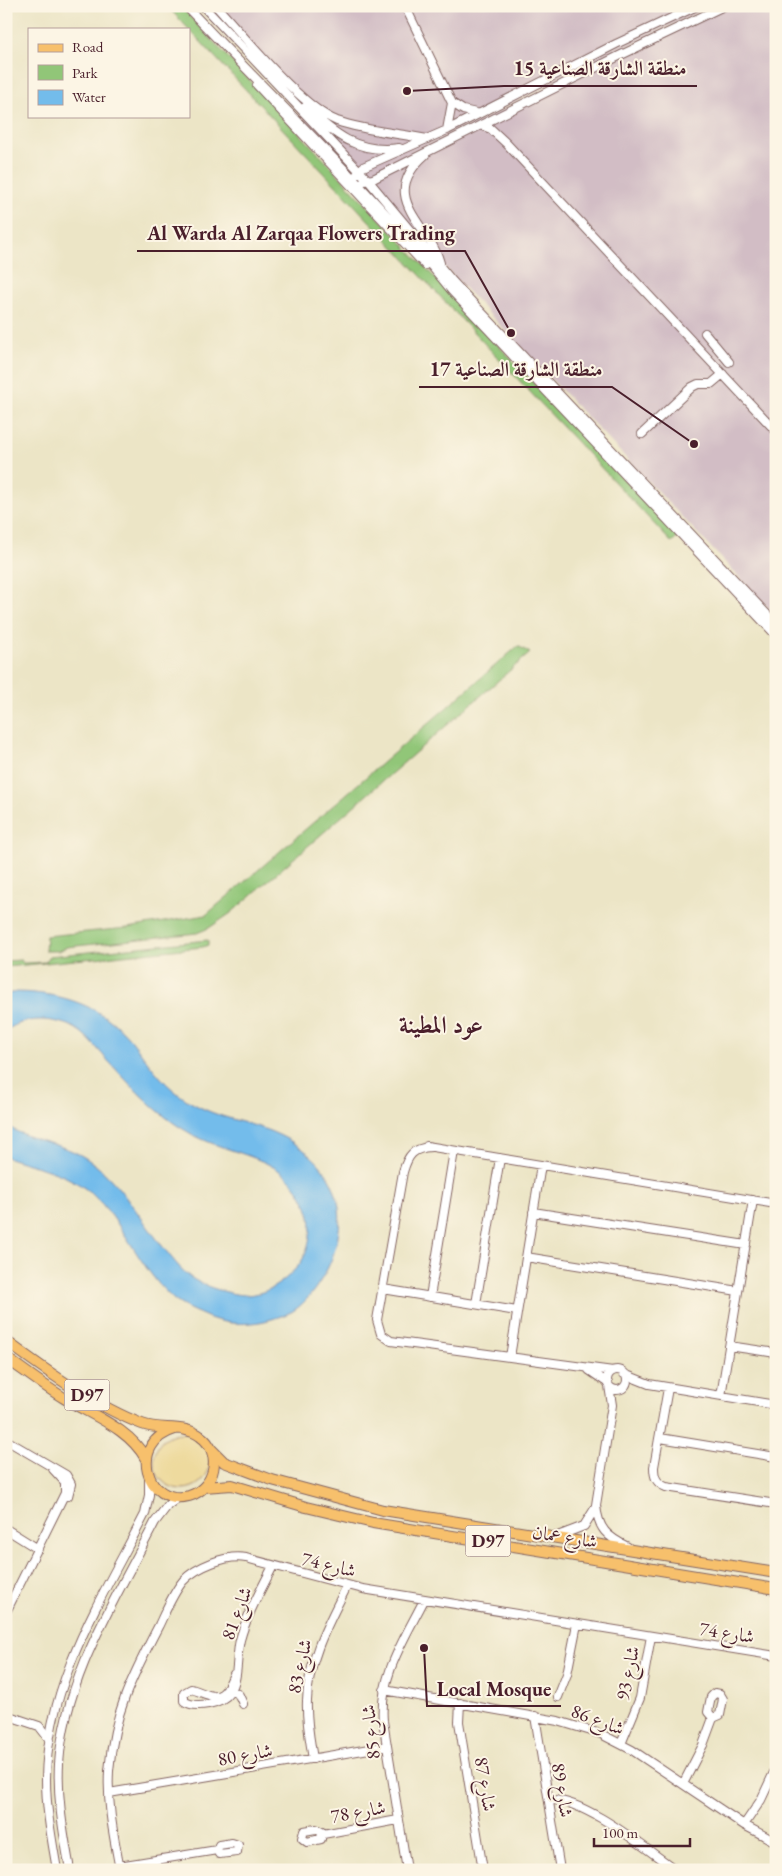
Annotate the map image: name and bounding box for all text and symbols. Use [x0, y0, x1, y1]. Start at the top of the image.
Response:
legend [28, 28, 190, 118]
text: Road [72, 37, 104, 56]
callout: منطقة الشارقة الصناعية 15 [504, 51, 697, 86]
text: منطقة الشارقة الصناعية 15 [513, 55, 687, 81]
text: Park [72, 63, 99, 82]
text: Water [72, 87, 106, 106]
callout: Al Warda Al Zarqaa Flowers Trading [137, 216, 465, 251]
text: Al Warda Al Zarqaa Flowers Trading [146, 220, 456, 246]
callout: منطقة الشارقة الصناعية 17 [419, 352, 612, 387]
text: منطقة الشارقة الصناعية 17 [429, 356, 603, 382]
district label: عود المطينة [399, 1009, 483, 1040]
road number: D97 [64, 1380, 110, 1410]
street label: شارع عمان [530, 1519, 599, 1557]
road number: D97 [466, 1525, 510, 1556]
street label: شارع 74 [298, 1546, 359, 1586]
street label: شارع 81 [215, 1583, 261, 1644]
street label: شارع 74 [697, 1616, 756, 1652]
street label: شارع 83 [281, 1636, 321, 1696]
street label: شارع 93 [610, 1644, 648, 1703]
callout: Local Mosque [427, 1671, 561, 1706]
text: Local Mosque [437, 1676, 551, 1702]
street label: شارع 86 [567, 1698, 628, 1744]
street label: شارع 85 [355, 1703, 389, 1761]
street label: شارع 80 [216, 1737, 275, 1775]
street label: شارع 87 [466, 1755, 502, 1814]
street label: شارع 89 [543, 1761, 579, 1820]
street label: شارع 78 [329, 1794, 388, 1832]
scale bar [594, 1816, 691, 1848]
text: 100 m [602, 1823, 639, 1842]

